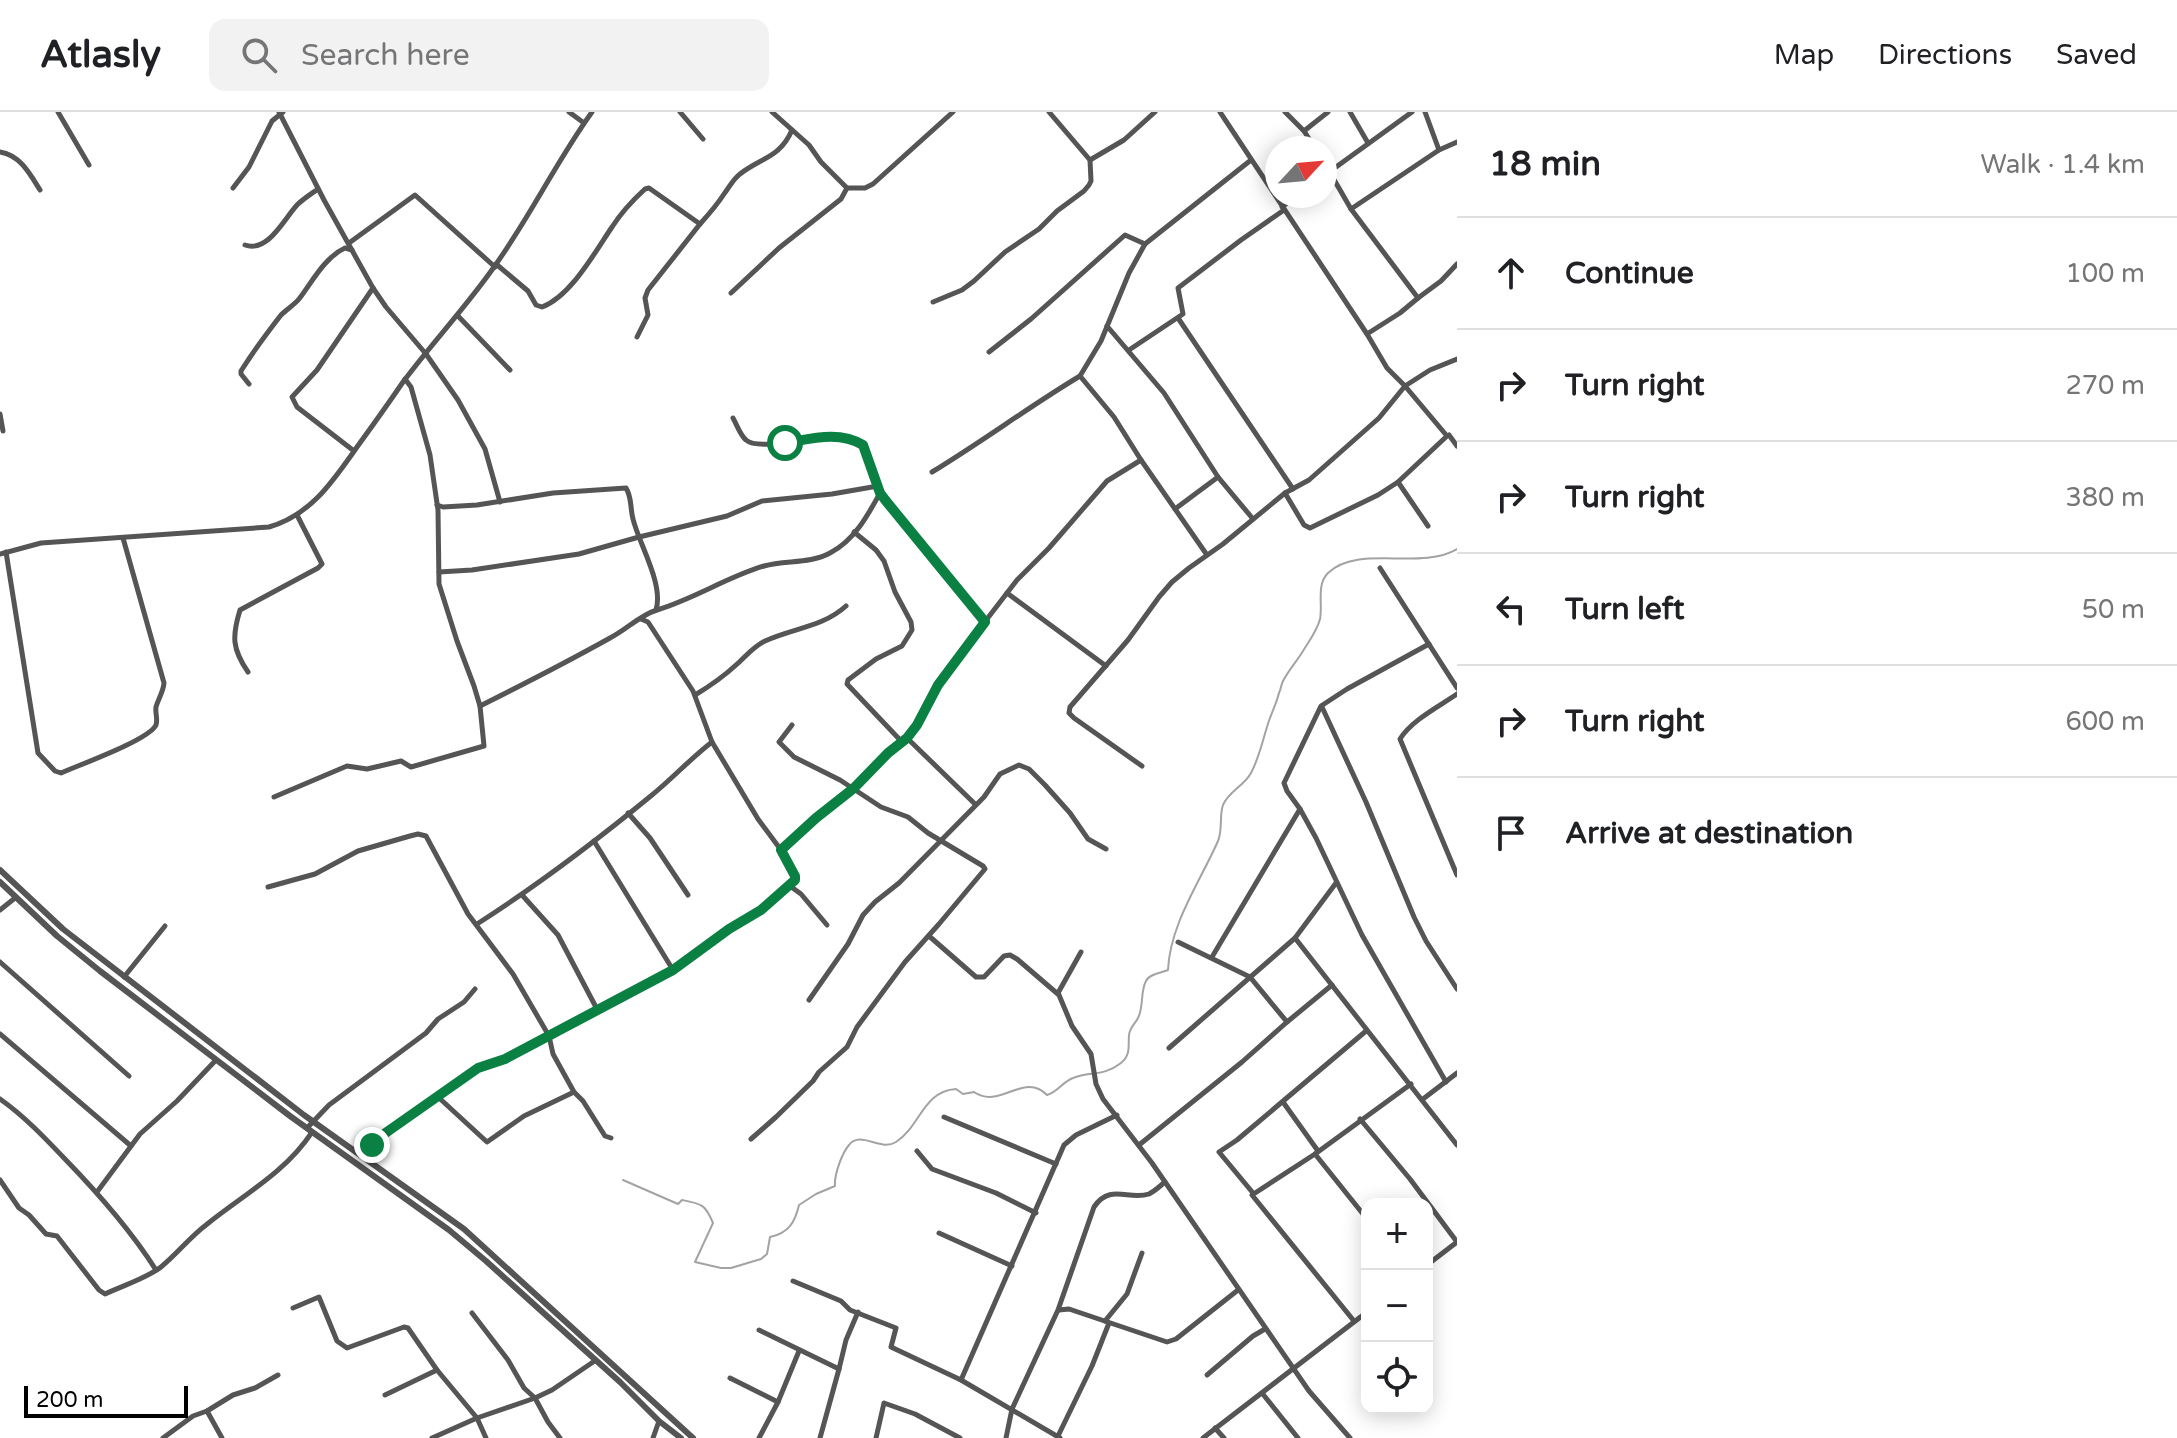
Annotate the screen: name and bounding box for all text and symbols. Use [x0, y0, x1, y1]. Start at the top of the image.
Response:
search box [209, 19, 769, 91]
text: Atlasly [40, 32, 161, 78]
icon: search [237, 33, 281, 77]
text: Search here [301, 37, 470, 74]
text: Map [1774, 38, 1834, 72]
text: Directions [1878, 38, 2012, 72]
text: Saved [2056, 38, 2137, 72]
north arrow [1265, 136, 1337, 208]
text: 18 min [1489, 144, 1601, 185]
text: Walk · 1.4 km [1981, 149, 2145, 180]
icon: ahead [1489, 251, 1533, 295]
text: Continue [1565, 255, 1694, 292]
text: 100 m [2065, 258, 2145, 289]
icon: right [1489, 363, 1533, 407]
text: Turn right [1565, 367, 1705, 404]
text: 270 m [2065, 370, 2145, 401]
route start [767, 425, 803, 461]
icon: right [1489, 475, 1533, 519]
text: Turn right [1565, 479, 1705, 516]
text: 380 m [2065, 482, 2145, 513]
icon: left [1489, 587, 1533, 631]
text: Turn left [1565, 591, 1684, 628]
text: 50 m [2082, 594, 2145, 625]
icon: right [1489, 699, 1533, 743]
text: Turn right [1565, 703, 1705, 740]
text: 600 m [2065, 706, 2145, 737]
icon: arrive [1489, 811, 1533, 855]
text: Arrive at destination [1565, 815, 1853, 852]
route end [354, 1127, 390, 1163]
map controls [1361, 1198, 1433, 1414]
button: + [1361, 1198, 1433, 1270]
button: − [1361, 1270, 1433, 1342]
button: locate [1361, 1342, 1433, 1414]
scale bar [24, 1382, 188, 1418]
text: 200 m [36, 1387, 103, 1413]

